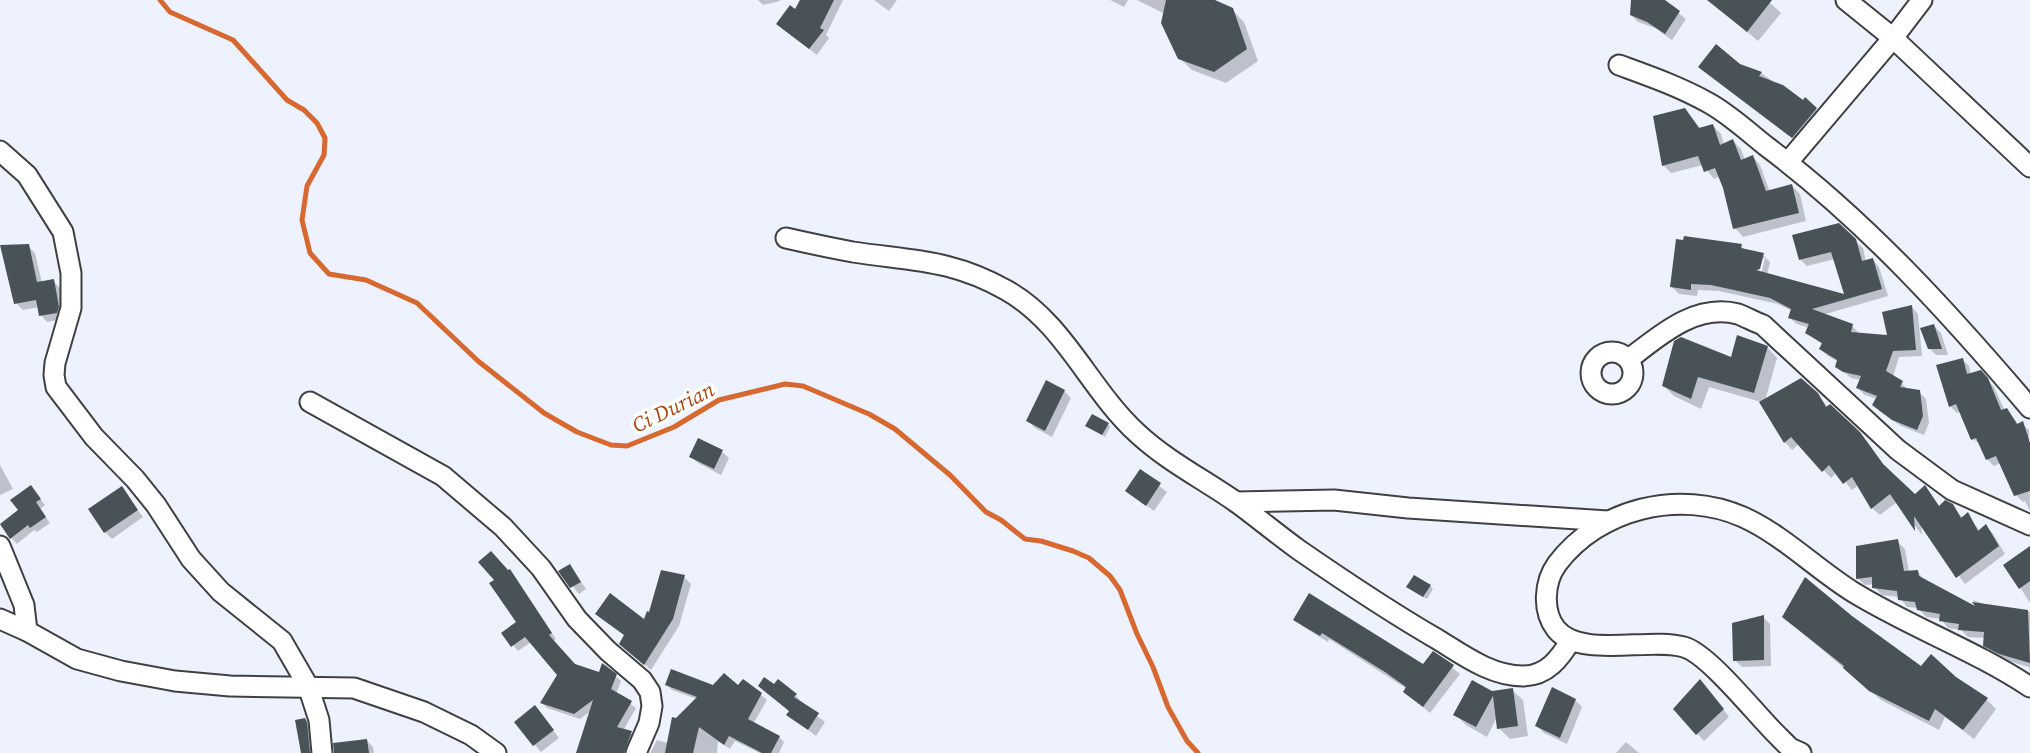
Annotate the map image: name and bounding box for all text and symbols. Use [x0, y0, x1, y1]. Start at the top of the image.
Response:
water label: Ci Durian [627, 375, 719, 439]

